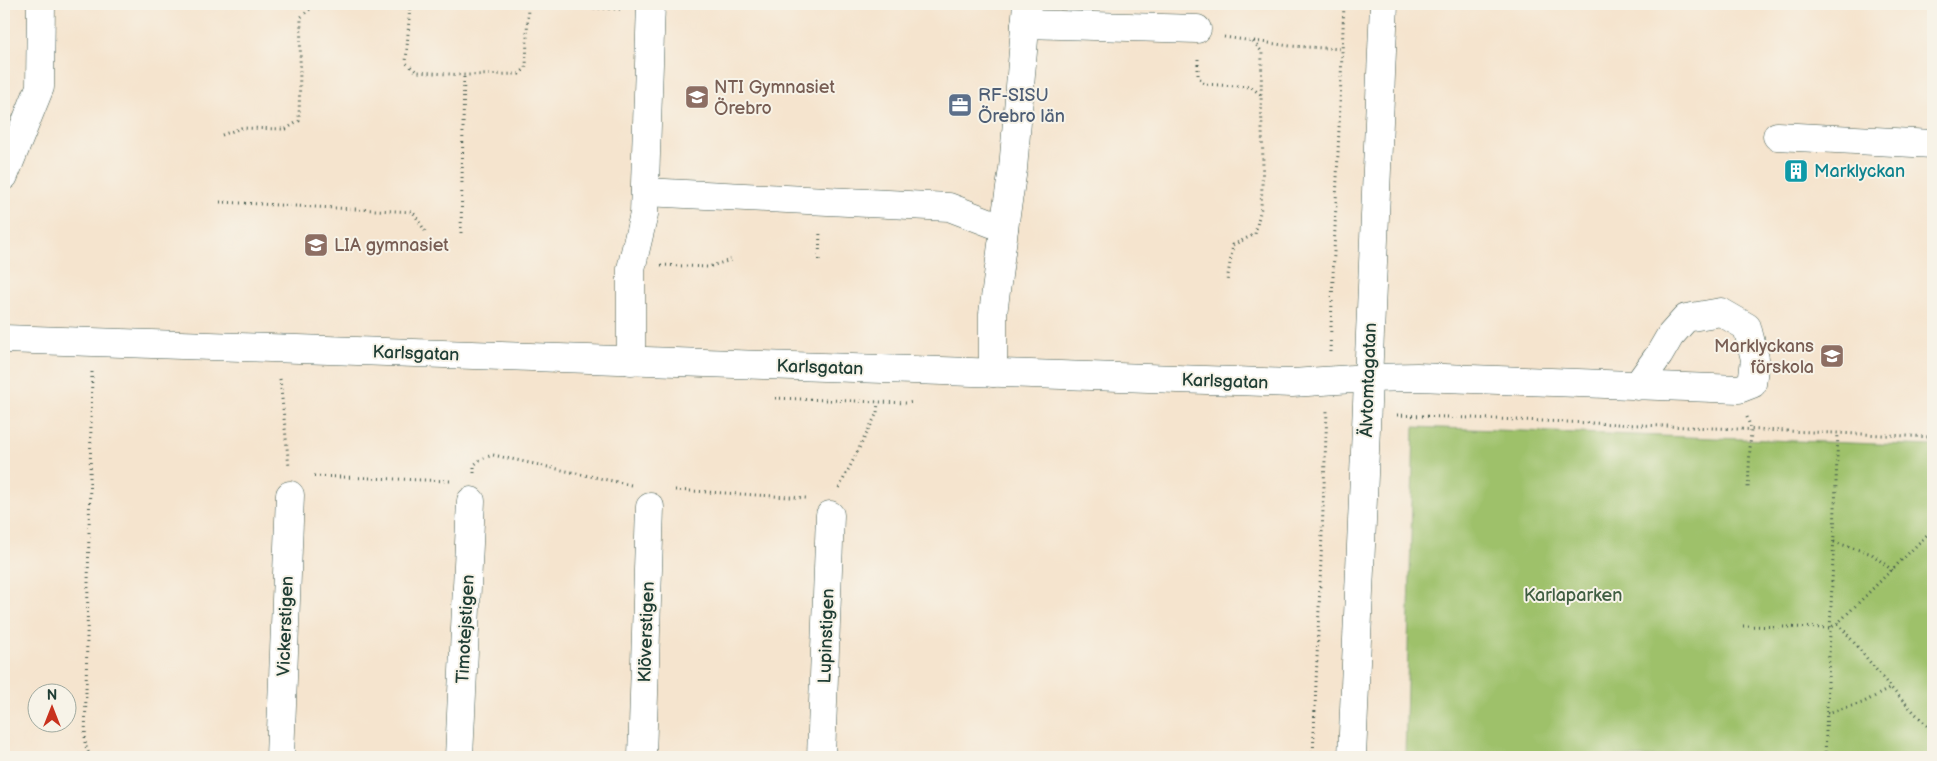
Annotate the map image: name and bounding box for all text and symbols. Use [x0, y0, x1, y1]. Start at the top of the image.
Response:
place label: NTI Gymnasiet Örebro [714, 77, 835, 119]
school or university icon: NTI Gymnasiet Örebro [684, 84, 710, 110]
place label: RF-SISU Örebro län [978, 85, 1065, 127]
office icon: RF-SISU Örebro län [947, 92, 973, 118]
building icon: Marklyckan [1783, 158, 1809, 184]
place label: Marklyckan [1814, 161, 1905, 182]
school or university icon: LIA gymnasiet [303, 232, 329, 258]
place label: LIA gymnasiet [334, 235, 449, 256]
street label: Älvtomtagatan [1355, 322, 1381, 438]
place label: Marklyckans förskola [1714, 336, 1814, 378]
street label: Karlsgatan [372, 341, 460, 366]
school or university icon: Marklyckans förskola [1819, 343, 1845, 369]
street label: Karlsgatan [776, 355, 864, 380]
street label: Karlsgatan [1181, 369, 1269, 394]
street label: Timotejstigen [452, 574, 479, 684]
street label: Vickerstigen [273, 575, 298, 677]
street label: Klöverstigen [634, 581, 659, 683]
park label: Karlaparken [1524, 585, 1622, 606]
street label: Lupinstigen [814, 588, 839, 684]
north arrow [28, 684, 78, 734]
text: N [47, 687, 57, 704]

